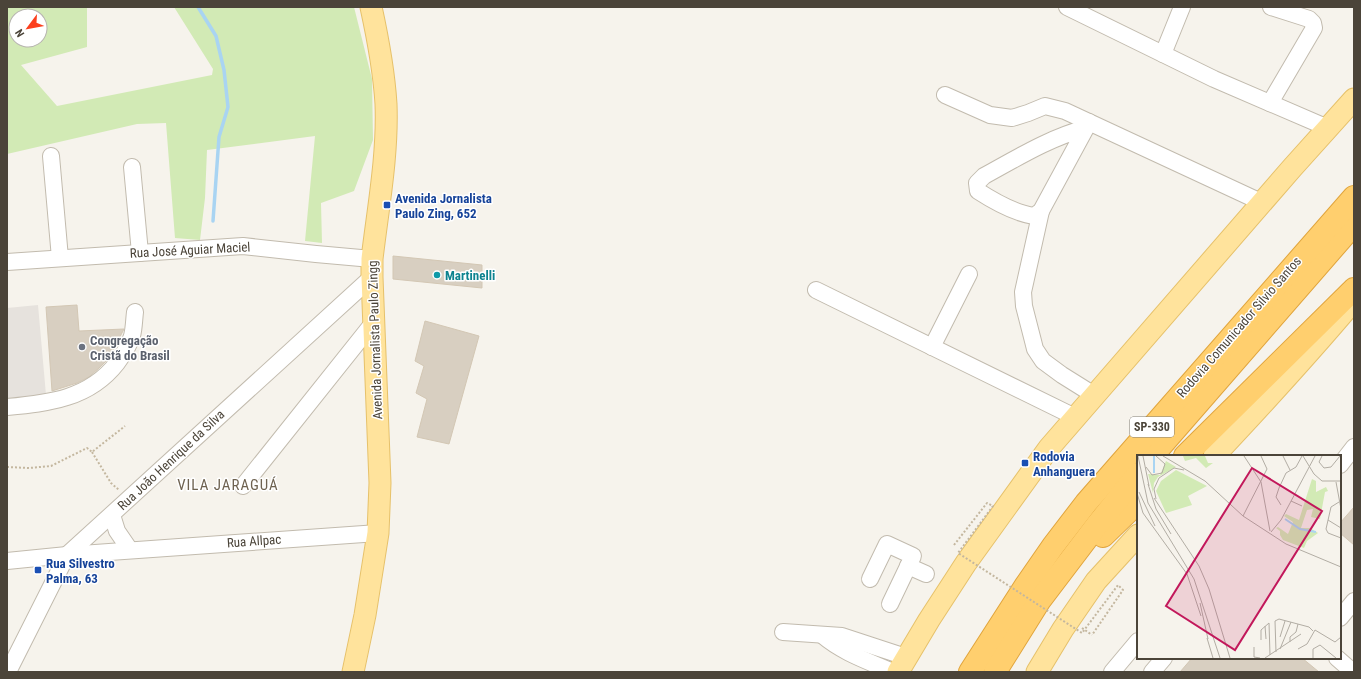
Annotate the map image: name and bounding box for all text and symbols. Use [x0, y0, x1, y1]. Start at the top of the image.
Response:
north arrow [8, 8, 48, 48]
text: N [13, 27, 27, 39]
place label: Avenida Jornalista Paulo Zing, 652 [395, 191, 492, 221]
marker: Avenida Jornalista Paulo Zing, 652 [382, 200, 392, 210]
street label: Rua José Aguiar Maciel [129, 239, 251, 261]
street label: Rodovia Comunicador Silvio Santos [1174, 253, 1304, 400]
street label: Avenida Jornalista Paulo Zingg [365, 260, 385, 420]
place label: Martinelli [445, 268, 495, 283]
marker: Martinelli [432, 270, 442, 280]
place label: Congregação Cristã do Brasil [90, 333, 170, 363]
marker: Congregação Cristã do Brasil [77, 342, 87, 352]
street label: Rua João Henrique da Silva [115, 407, 227, 513]
road number: SP-330 [1130, 417, 1174, 437]
place label: Rodovia Anhanguera [1033, 449, 1095, 479]
inset map [1137, 455, 1341, 659]
marker: Rodovia Anhanguera [1020, 458, 1030, 468]
district label: VILA JARAGUÁ [177, 476, 279, 494]
street label: Rua Allpac [226, 532, 282, 550]
place label: Rua Silvestro Palma, 63 [46, 556, 115, 586]
marker: Rua Silvestro Palma, 63 [33, 565, 43, 575]

